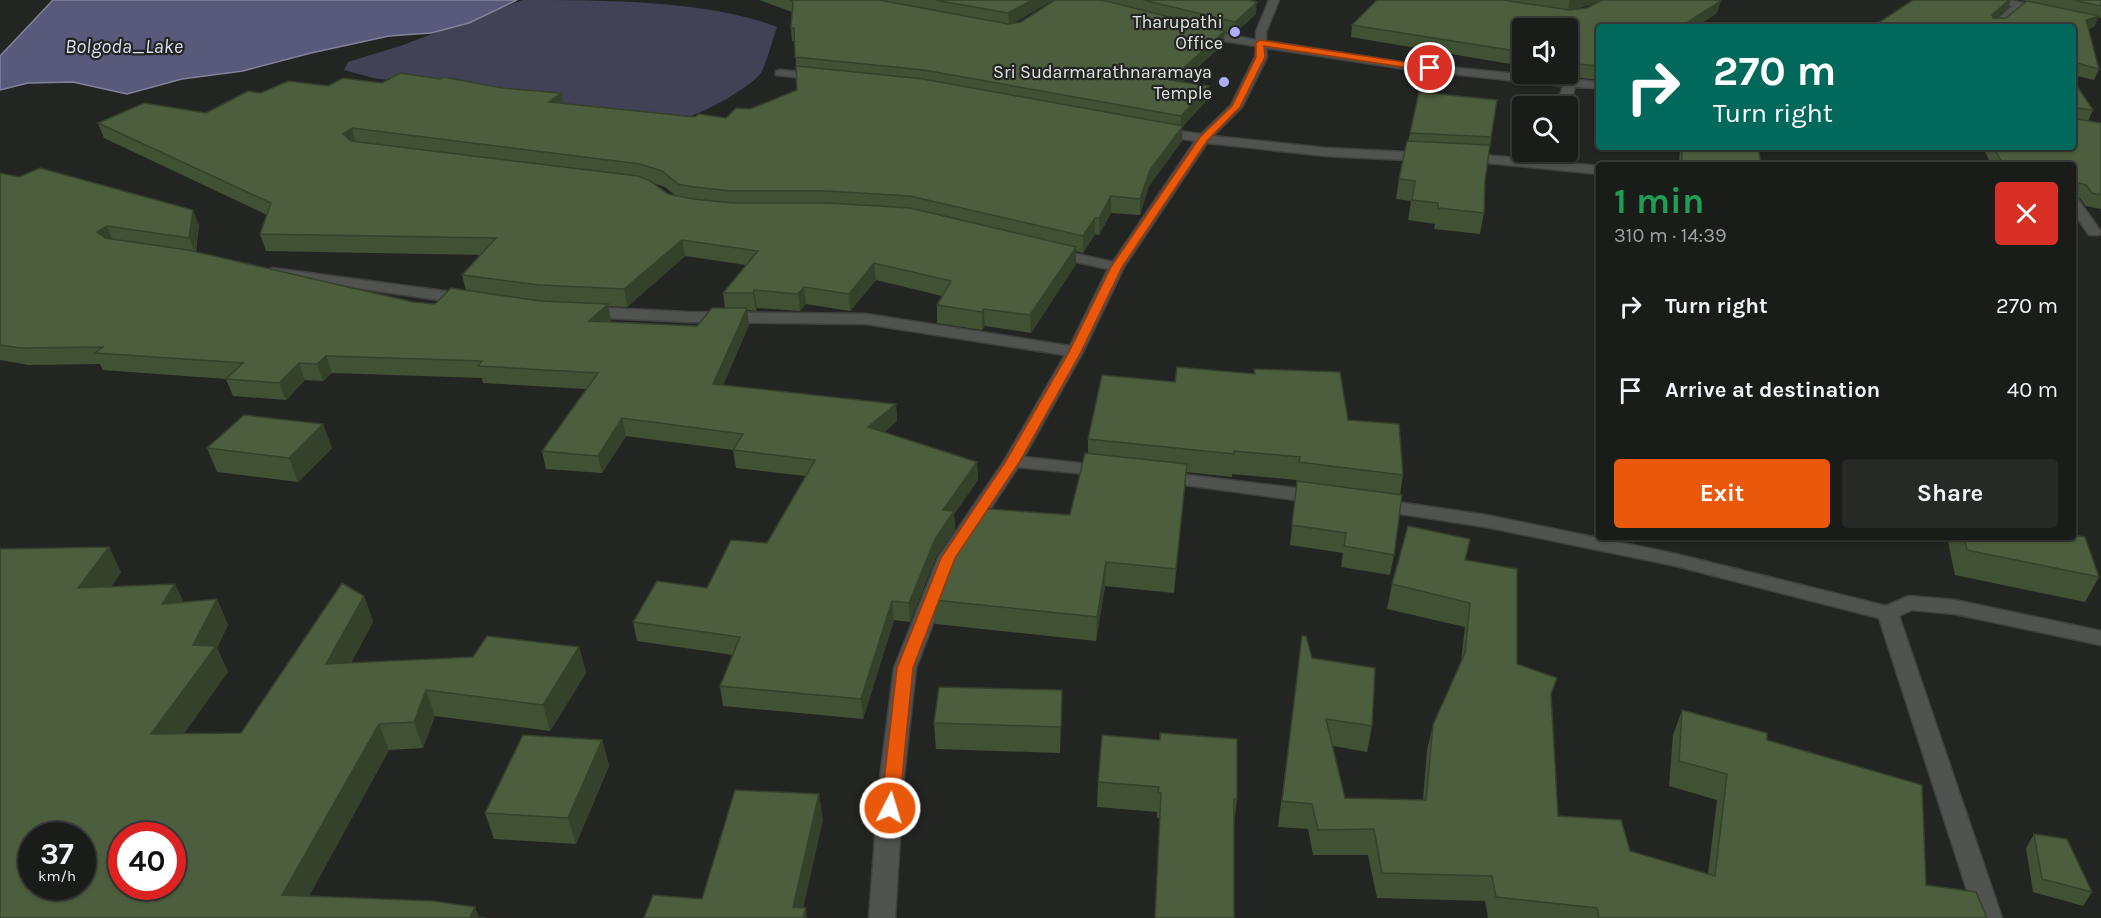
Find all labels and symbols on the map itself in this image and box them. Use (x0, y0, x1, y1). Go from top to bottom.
place label: Tharupathi Office (1132, 11, 1223, 54)
marker: Tharupathi Office (1228, 25, 1242, 39)
water label: Bolgoda_Lake (65, 35, 183, 58)
pin (1404, 42, 1455, 93)
place label: Sri Sudarmarathnaramaya Temple (993, 61, 1212, 104)
marker: Sri Sudarmarathnaramaya Temple (1217, 75, 1231, 89)
position arrow (858, 776, 922, 840)
speed limit sign: 40 (108, 822, 186, 900)

